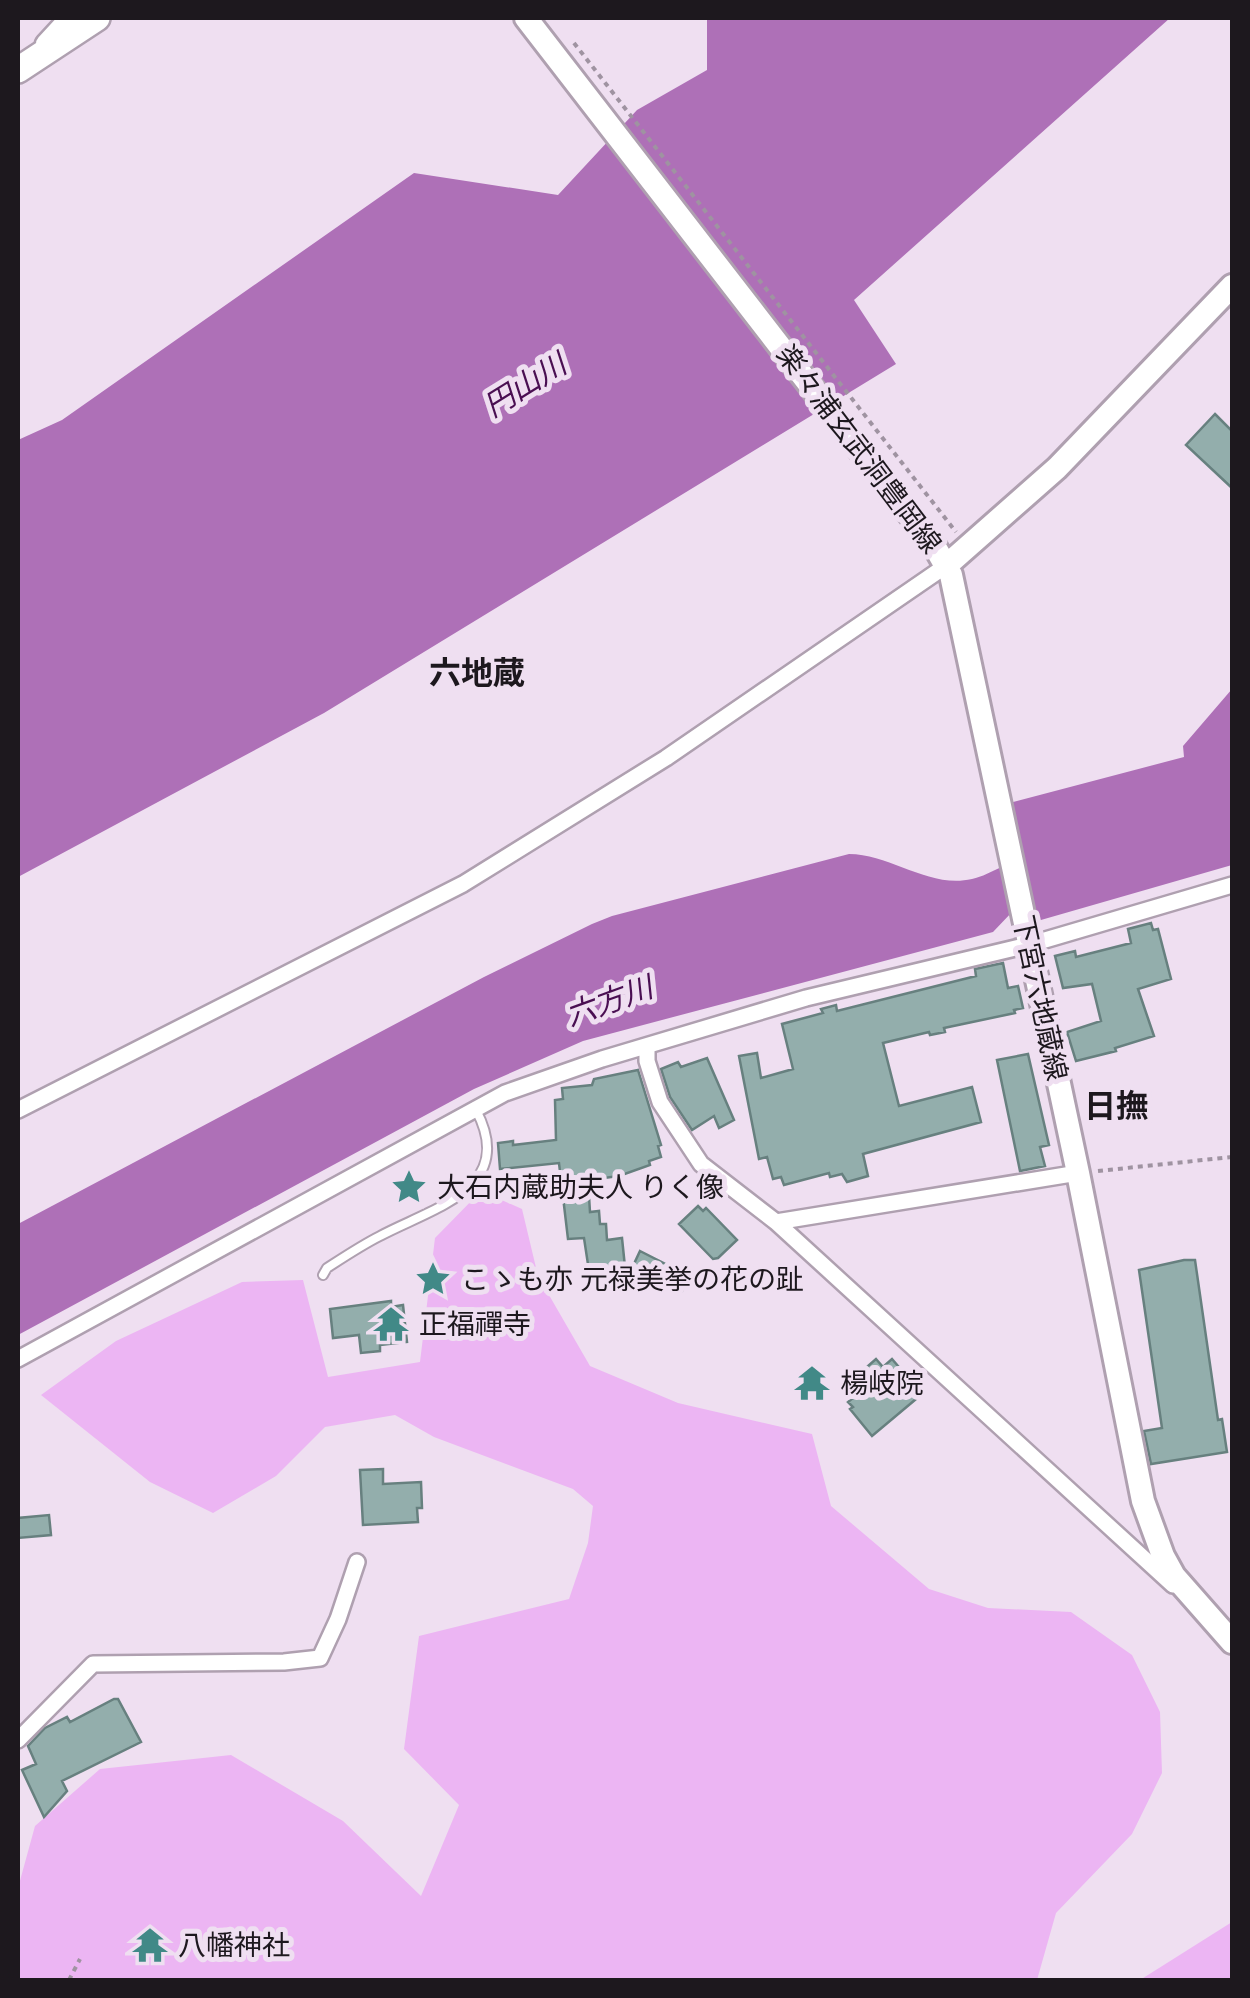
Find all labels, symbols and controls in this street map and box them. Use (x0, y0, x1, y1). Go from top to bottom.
street label: 楽々浦玄武洞豊岡線 (770, 338, 948, 560)
water label: 円山川 (478, 345, 575, 424)
district label: 六地蔵 (429, 654, 525, 692)
street label: 下宮六地蔵線 (1006, 912, 1074, 1084)
water label: 六方川 (561, 968, 660, 1033)
district label: 日撫 (1084, 1087, 1148, 1125)
place icon: 大石内蔵助夫人 りく像 (390, 1168, 428, 1206)
place label: 大石内蔵助夫人 りく像 (437, 1171, 724, 1204)
place icon: こゝも亦 元禄美挙の花の趾 (414, 1260, 452, 1298)
place label: こゝも亦 元禄美挙の花の趾 (461, 1263, 804, 1296)
temple icon: 正福禪寺 (372, 1305, 410, 1343)
place label: 正福禪寺 (419, 1308, 531, 1341)
temple icon: 楊岐院 (793, 1364, 831, 1402)
place label: 楊岐院 (840, 1367, 924, 1400)
temple icon: 八幡神社 (131, 1926, 169, 1964)
place label: 八幡神社 (178, 1929, 290, 1962)

